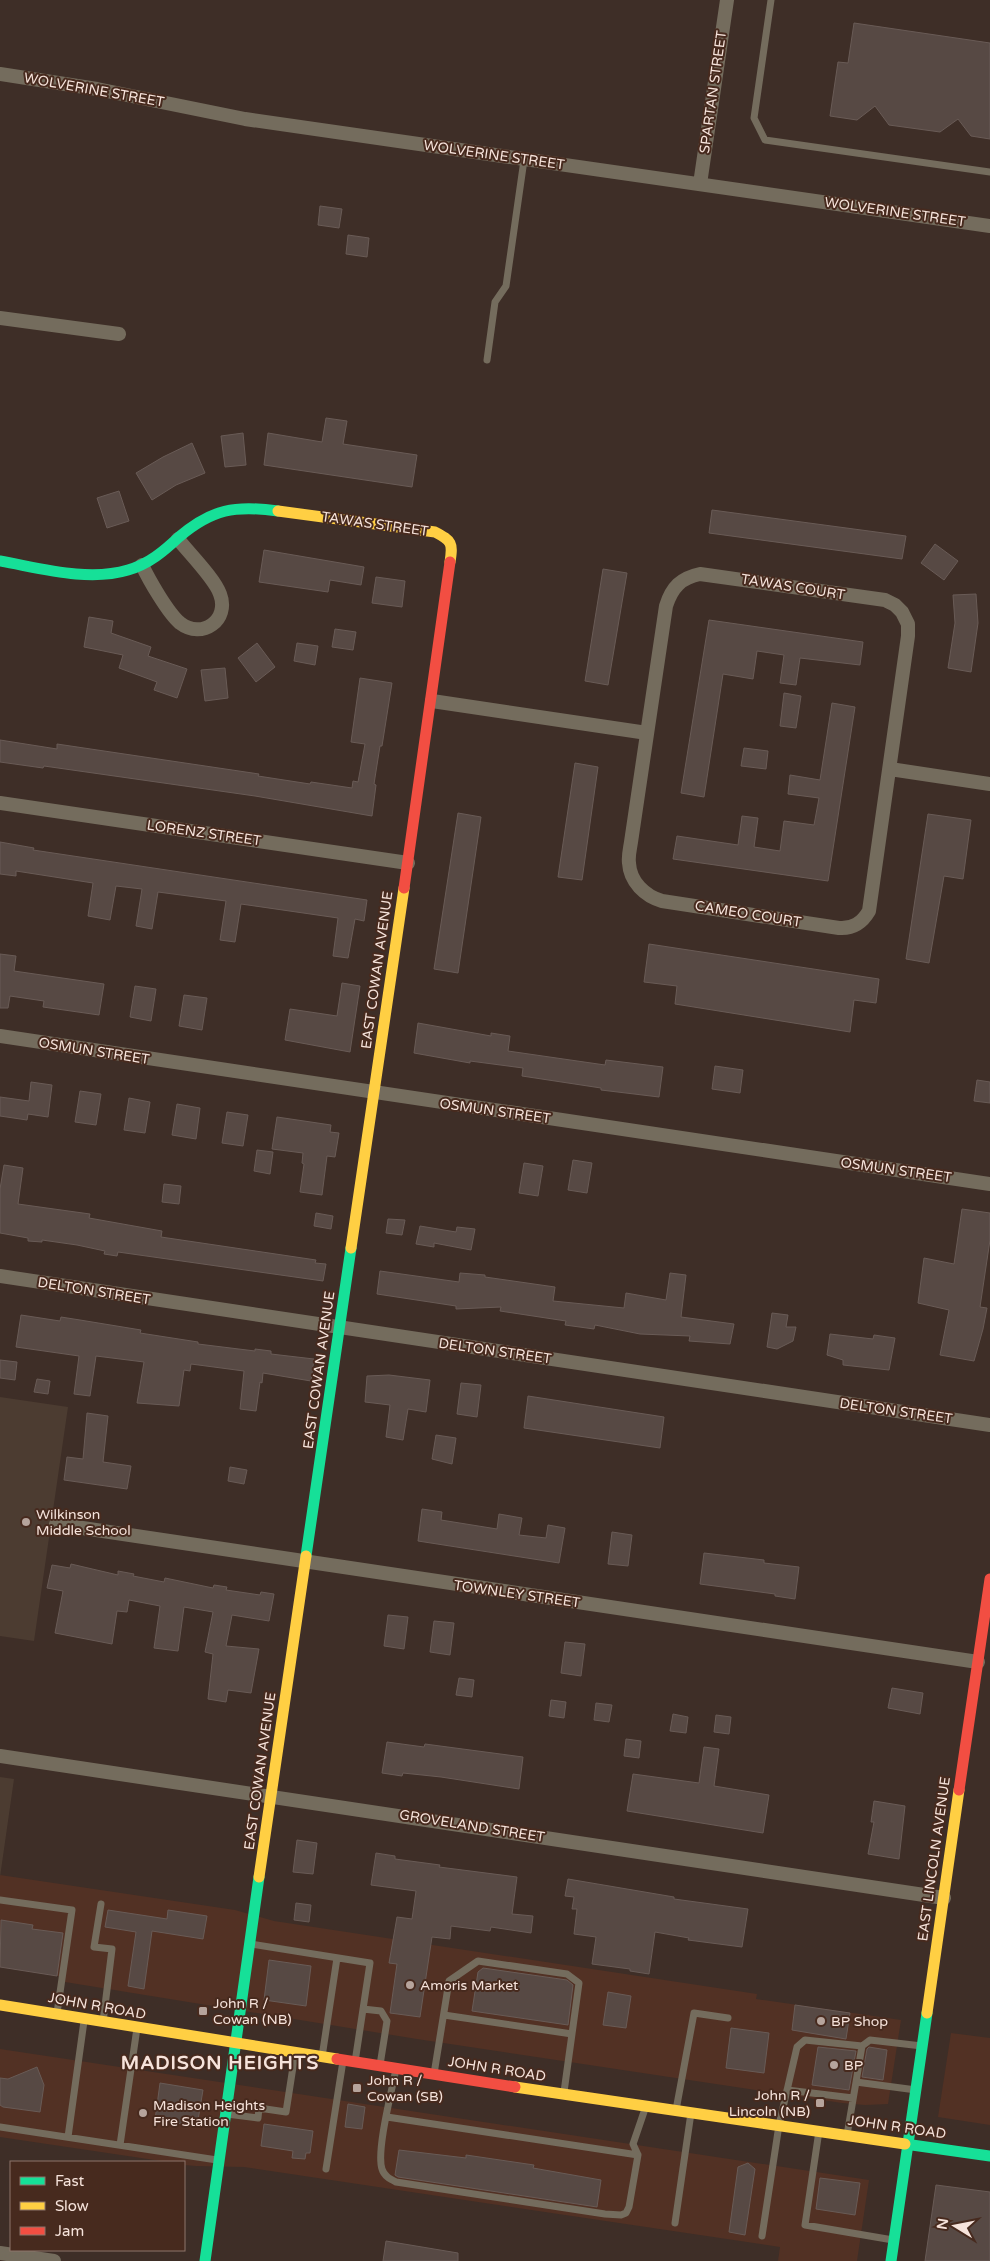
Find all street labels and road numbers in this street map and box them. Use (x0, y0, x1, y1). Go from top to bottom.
street label: SPARTAN STREET (696, 29, 730, 154)
street label: WOLVERINE STREET (22, 69, 166, 111)
street label: WOLVERINE STREET (422, 137, 566, 173)
street label: WOLVERINE STREET (823, 194, 967, 230)
street label: TAWAS STREET (320, 508, 430, 540)
street label: TAWAS COURT (740, 570, 847, 604)
street label: LORENZ STREET (146, 817, 263, 849)
street label: EAST COWAN AVENUE (358, 890, 397, 1050)
street label: CAMEO COURT (694, 897, 803, 931)
street label: OSMUN STREET (37, 1034, 151, 1068)
street label: OSMUN STREET (438, 1095, 552, 1127)
street label: OSMUN STREET (839, 1154, 953, 1186)
street label: DELTON STREET (36, 1274, 152, 1308)
street label: EAST COWAN AVENUE (300, 1290, 339, 1450)
street label: DELTON STREET (437, 1335, 553, 1367)
street label: DELTON STREET (838, 1395, 954, 1427)
street label: TOWNLEY STREET (453, 1577, 582, 1611)
street label: EAST COWAN AVENUE (241, 1691, 280, 1851)
street label: EAST LINCOLN AVENUE (914, 1776, 954, 1942)
street label: GROVELAND STREET (398, 1806, 546, 1846)
street label: JOHN R ROAD (47, 1989, 147, 2023)
street label: JOHN R ROAD (447, 2053, 547, 2085)
street label: JOHN R ROAD (847, 2112, 947, 2142)

